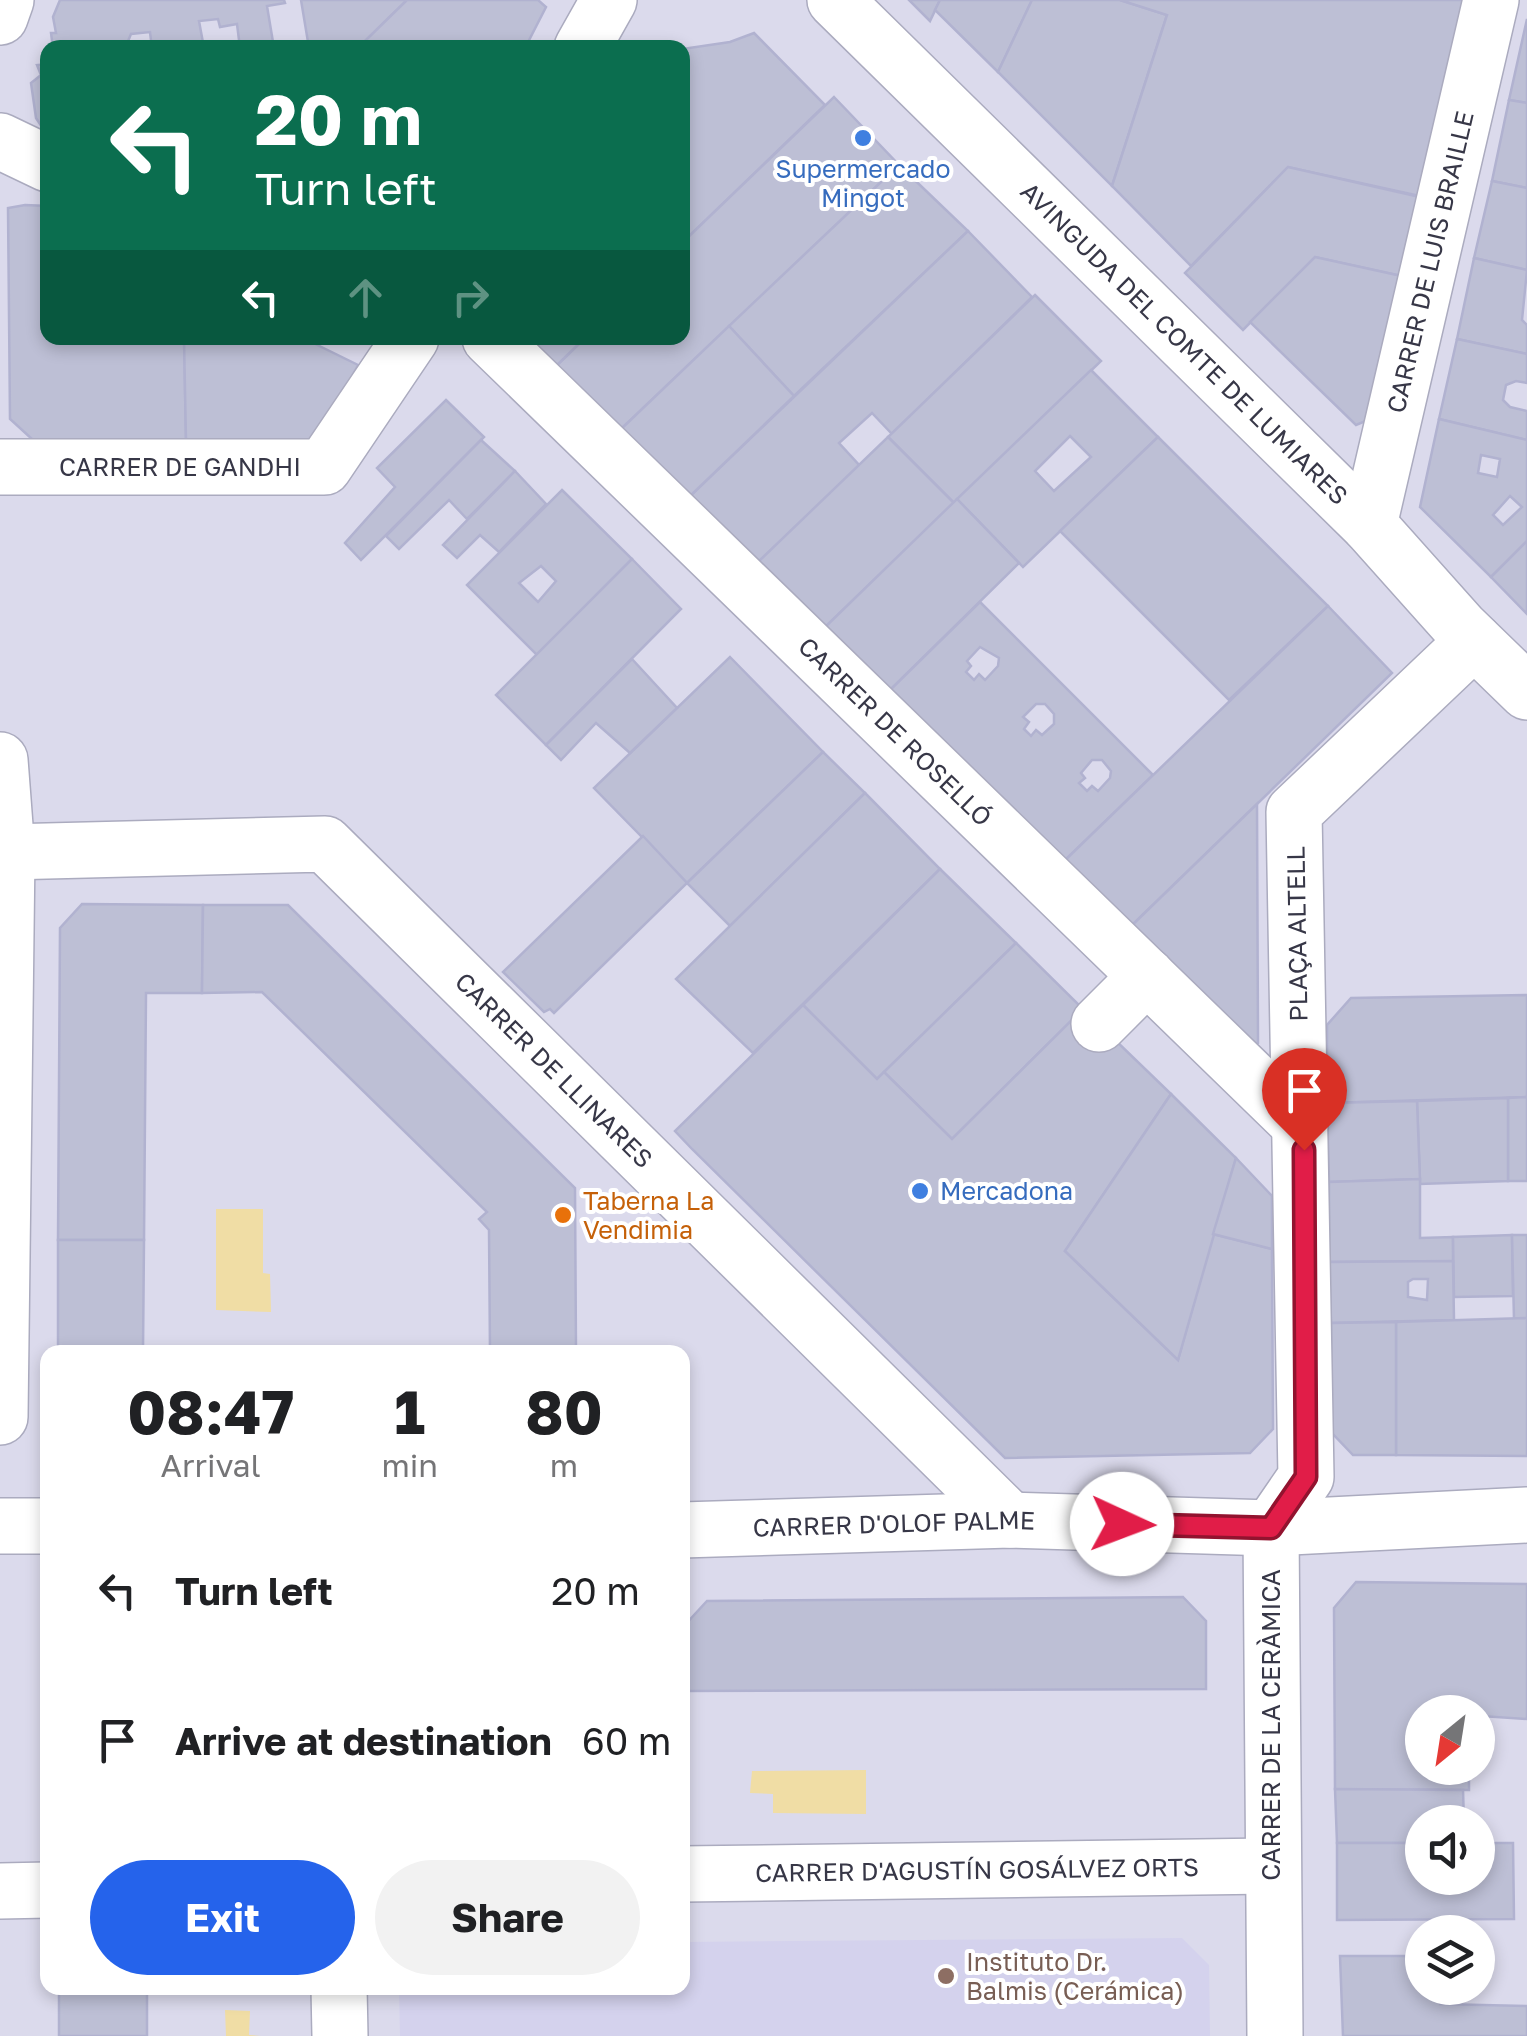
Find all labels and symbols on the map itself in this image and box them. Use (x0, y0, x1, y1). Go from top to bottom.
street label: CARRER DE LUIS BRAILLE (1380, 108, 1480, 416)
marker: Supermercado Mingot (852, 127, 874, 149)
place label: Supermercado Mingot (775, 153, 951, 213)
street label: AVINGUDA DEL COMTE DE LUMIARES (1015, 176, 1355, 511)
street label: CARRER DE GANDHI (59, 451, 301, 482)
street label: CARRER DE ROSELLÓ (792, 630, 999, 832)
street label: PLAÇA ALTELL (1279, 846, 1314, 1022)
street label: CARRER DE LLINARES (449, 966, 660, 1174)
pin (1262, 1048, 1347, 1151)
place label: Mercadona (940, 1175, 1073, 1206)
marker: Mercadona (909, 1180, 931, 1202)
place label: Taberna La Vendimia (583, 1185, 714, 1245)
marker: Taberna La Vendimia (552, 1204, 574, 1226)
position arrow (1070, 1472, 1174, 1576)
street label: CARRER D'OLOF PALME (752, 1504, 1036, 1543)
street label: CARRER DE LA CERÀMICA (1255, 1569, 1286, 1881)
north arrow (1405, 1695, 1495, 1785)
street label: CARRER D'AGUSTÍN GOSÁLVEZ ORTS (755, 1851, 1199, 1888)
place label: Instituto Dr. Balmis (Cerámica) (966, 1946, 1184, 2006)
marker: Instituto Dr. Balmis (Cerámica) (935, 1965, 957, 1987)

